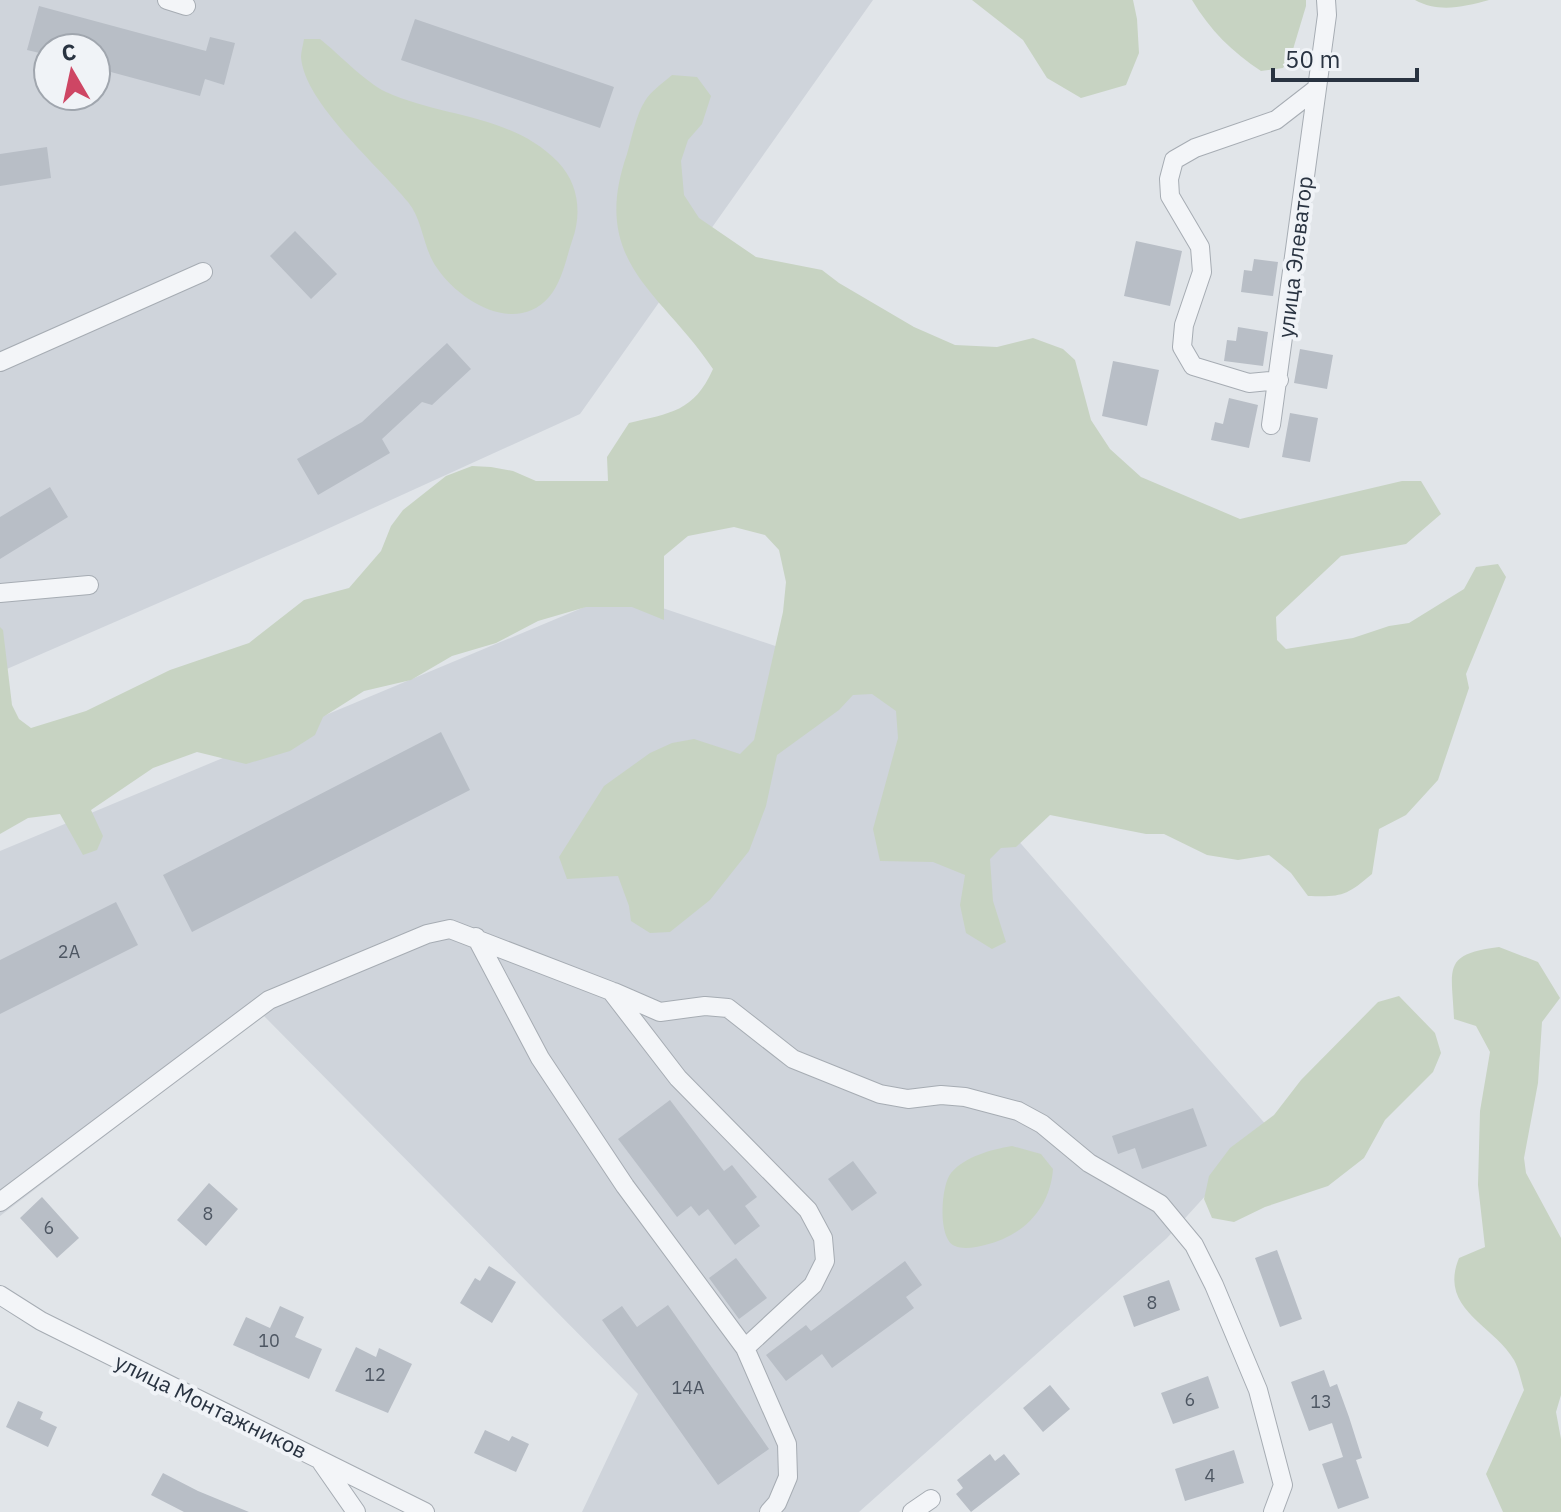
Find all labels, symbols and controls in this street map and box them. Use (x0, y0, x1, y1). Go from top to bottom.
north arrow (32, 32, 112, 112)
scale bar (1273, 32, 1417, 82)
text: С (59, 36, 78, 67)
text: 50 m (1285, 43, 1340, 75)
street label: улица Элеватор (1270, 174, 1319, 340)
house number: 2А (58, 940, 81, 963)
house number: 8 (203, 1202, 213, 1225)
house number: 6 (44, 1216, 54, 1239)
house number: 8 (1147, 1291, 1157, 1314)
house number: 10 (258, 1329, 280, 1352)
street label: улица Монтажников (110, 1346, 312, 1465)
house number: 12 (364, 1363, 386, 1386)
house number: 14А (671, 1376, 705, 1399)
house number: 6 (1185, 1388, 1195, 1411)
house number: 13 (1310, 1390, 1332, 1413)
house number: 4 (1205, 1464, 1216, 1487)

